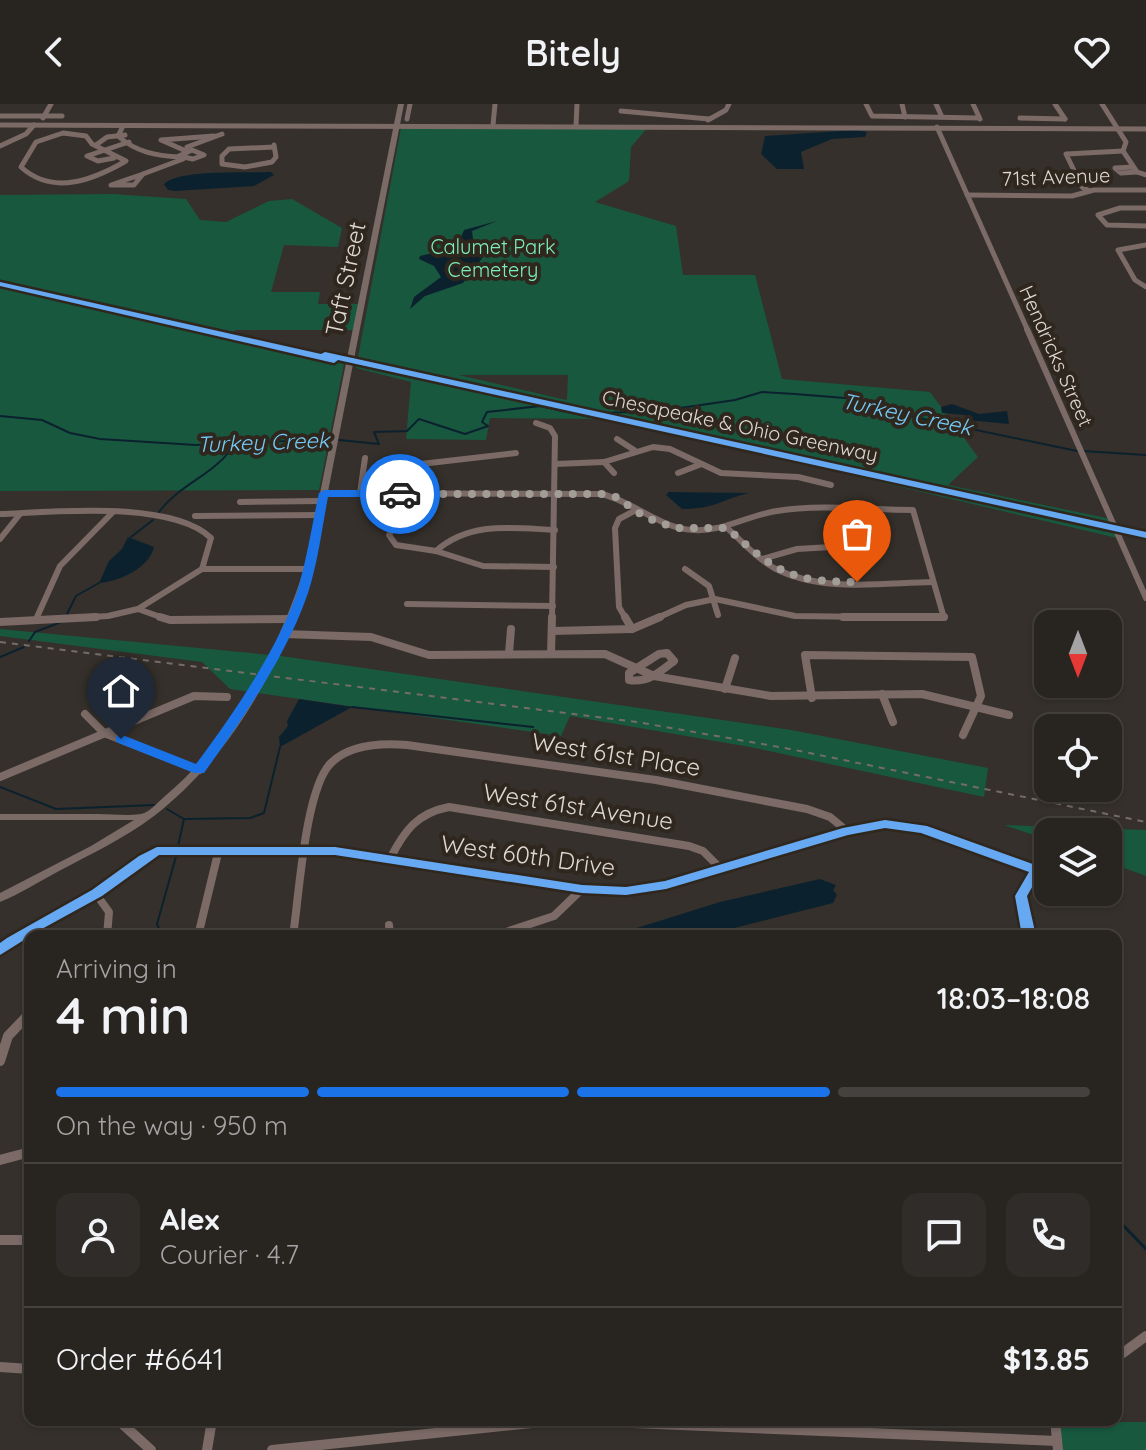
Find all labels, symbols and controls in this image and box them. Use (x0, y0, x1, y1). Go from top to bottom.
icon: back (32, 30, 76, 74)
text: Bitely (525, 30, 621, 75)
icon: heart (1070, 30, 1114, 74)
street label: 71st Avenue (1001, 162, 1111, 191)
street label: Taft Street (318, 219, 372, 338)
park label: Calumet Park Cemetery (430, 234, 556, 282)
street label: Hendricks Street (1014, 281, 1099, 430)
street label: Chesapeake & Ohio Greenway (600, 384, 880, 467)
water label: Turkey Creek (839, 387, 977, 442)
water label: Turkey Creek (196, 426, 332, 458)
courier (360, 454, 440, 534)
icon: car (378, 472, 422, 516)
pin (823, 500, 891, 582)
icon: bag (835, 512, 879, 556)
north arrow (1034, 610, 1122, 698)
map controls (1034, 610, 1122, 906)
pin (87, 657, 155, 739)
icon: home (99, 669, 143, 713)
button: locate (1034, 714, 1122, 802)
street label: West 61st Place (530, 726, 703, 782)
street label: West 61st Avenue (481, 776, 675, 836)
button: layers (1034, 818, 1122, 906)
street label: West 60th Drive (439, 828, 617, 882)
text: Arriving in (56, 952, 177, 985)
text: 18:03–18:08 (937, 979, 1090, 1017)
text: 4 min (56, 982, 190, 1047)
text: On the way · 950 m (56, 1109, 288, 1142)
button: person (56, 1193, 140, 1277)
button: chat (902, 1193, 986, 1277)
button: phone (1006, 1193, 1090, 1277)
text: Alex (160, 1200, 219, 1238)
text: Courier · 4.7 (160, 1238, 299, 1271)
text: Order #6641 (56, 1340, 224, 1378)
text: $13.85 (1003, 1340, 1090, 1378)

